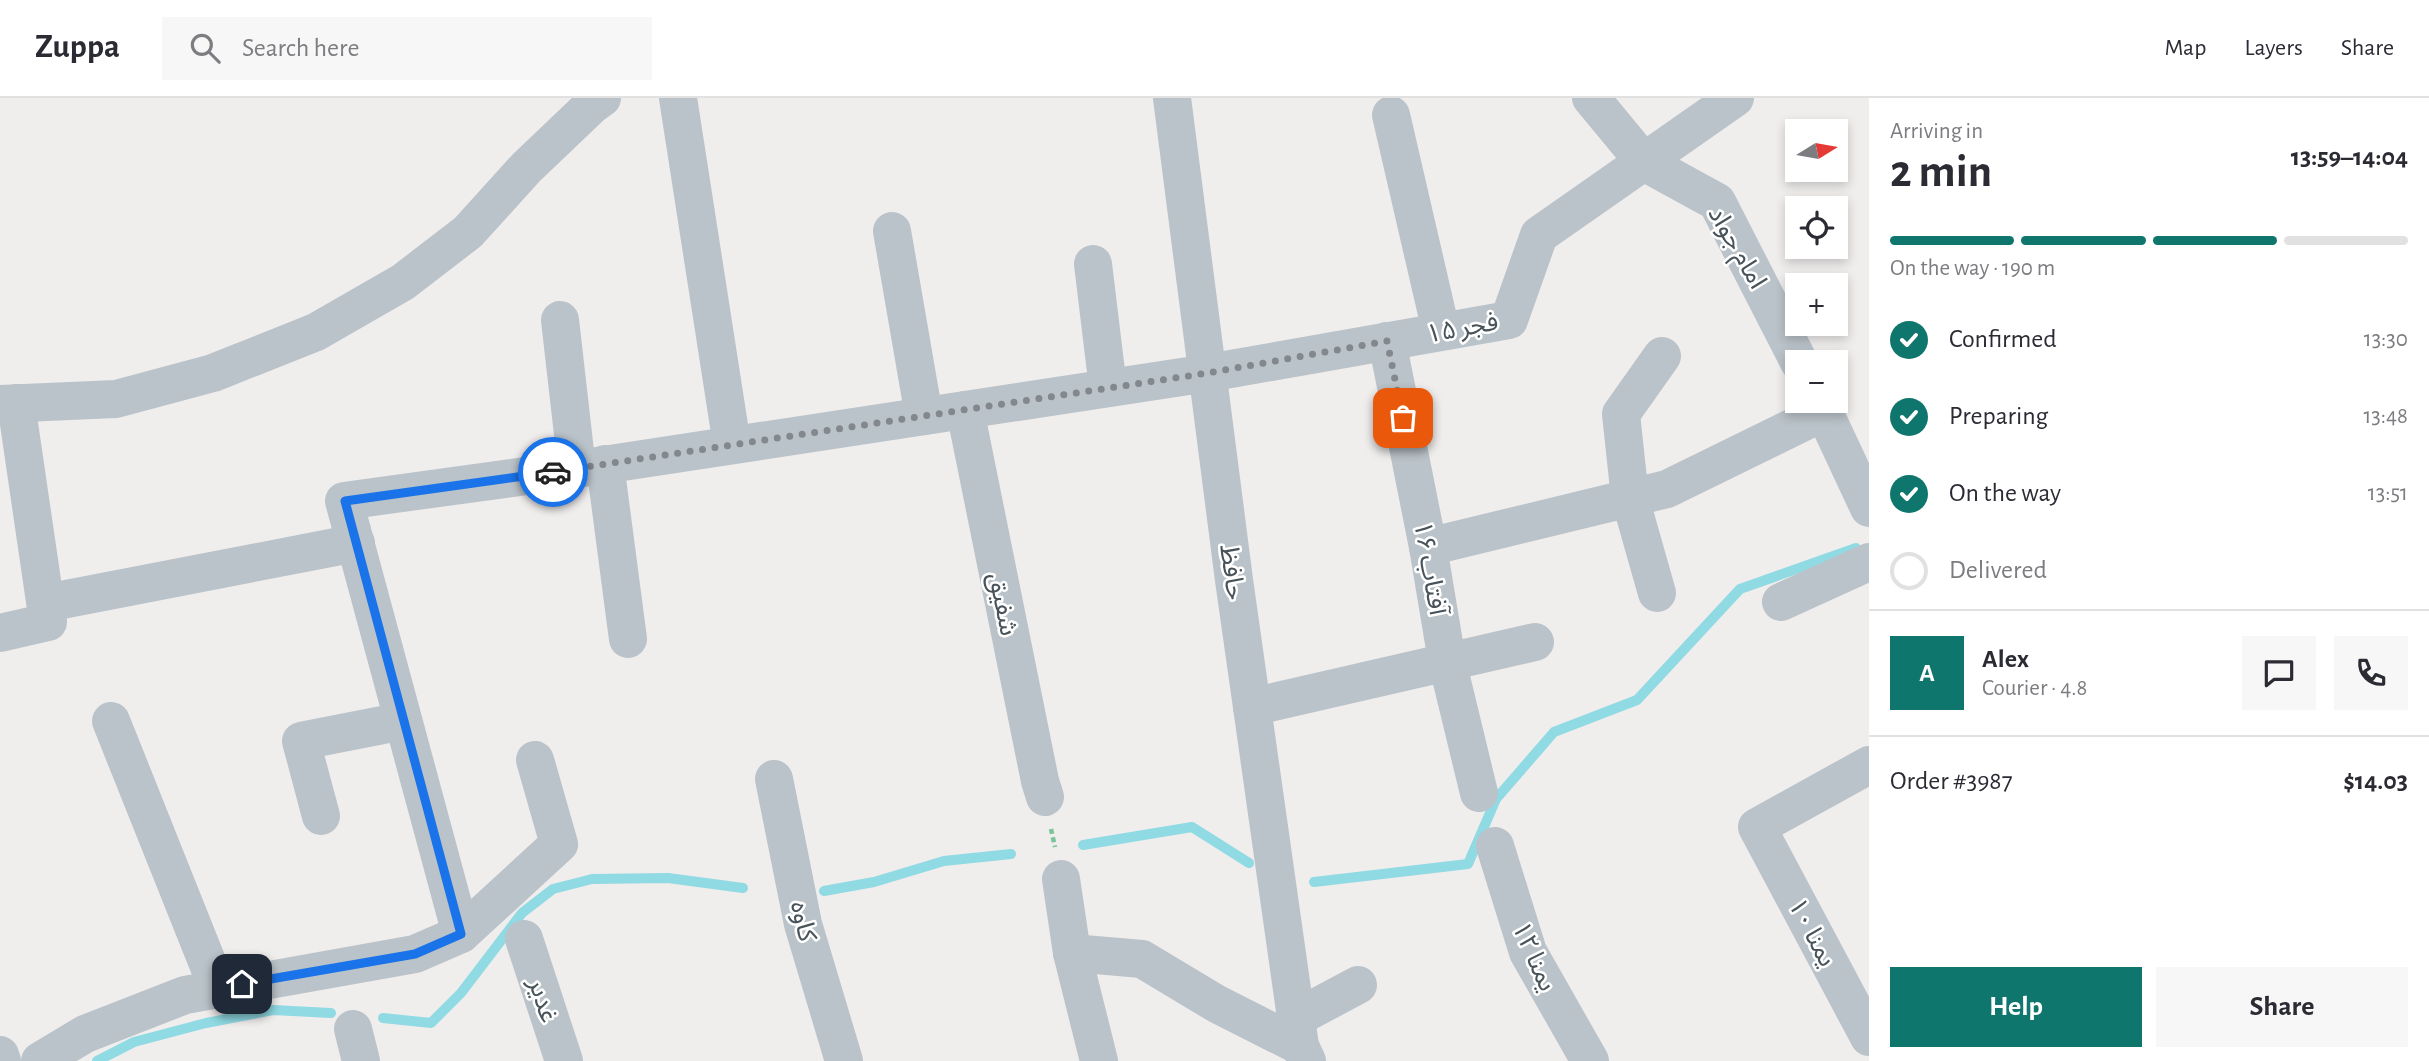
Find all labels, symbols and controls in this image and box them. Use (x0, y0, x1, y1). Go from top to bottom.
search box (162, 17, 652, 80)
icon: search (186, 29, 224, 67)
text: Zuppa (35, 31, 120, 64)
text: Search here (242, 35, 359, 61)
text: Map (2164, 36, 2206, 60)
text: Layers (2244, 36, 2303, 60)
text: Share (2341, 36, 2394, 60)
north arrow (1785, 119, 1848, 182)
map controls (1785, 119, 1848, 413)
text: Arriving in (1890, 120, 1983, 143)
text: 13:59–14:04 (2291, 144, 2408, 170)
text: 2 min (1890, 149, 1992, 195)
button: locate (1785, 196, 1848, 259)
street label: امام جواد (1698, 202, 1771, 296)
text: On the way · 190 m (1890, 257, 2055, 280)
button: + (1785, 273, 1848, 336)
street label: فجر ۱۵ (1424, 308, 1500, 349)
icon: check (1890, 321, 1928, 359)
text: Confirmed (1949, 326, 2057, 352)
text: 13:30 (2364, 328, 2408, 351)
button: − (1785, 350, 1848, 413)
pin (1373, 388, 1433, 448)
icon: check (1890, 398, 1928, 436)
icon: bag (1384, 399, 1422, 437)
text: Preparing (1949, 403, 2048, 429)
text: 13:48 (2363, 405, 2408, 428)
courier (518, 437, 588, 507)
icon: car (534, 453, 572, 491)
icon: check (1890, 475, 1928, 513)
text: On the way (1949, 480, 2061, 506)
text: 13:51 (2368, 482, 2408, 505)
street label: آفتاب ۱۶ (1408, 519, 1453, 619)
street label: حافظ (1215, 543, 1249, 602)
text: Delivered (1949, 557, 2047, 583)
street label: شفیق (982, 570, 1022, 638)
button: chat (2242, 636, 2316, 710)
button: phone (2334, 636, 2408, 710)
text: Alex (1982, 646, 2029, 672)
text: A (1919, 660, 1935, 686)
text: Courier · 4.8 (1982, 677, 2087, 700)
text: Order #3987 (1890, 768, 2013, 794)
text: $14.03 (2343, 768, 2408, 794)
street label: یمنا ۱۰ (1783, 894, 1841, 971)
street label: کاوه (785, 898, 821, 945)
street label: یمنا ۱۲ (1507, 918, 1561, 995)
pin (212, 954, 272, 1014)
icon: home (223, 965, 261, 1003)
button: Help (1890, 967, 2142, 1047)
button: Share (2156, 967, 2408, 1047)
street label: غدیر (522, 974, 562, 1026)

